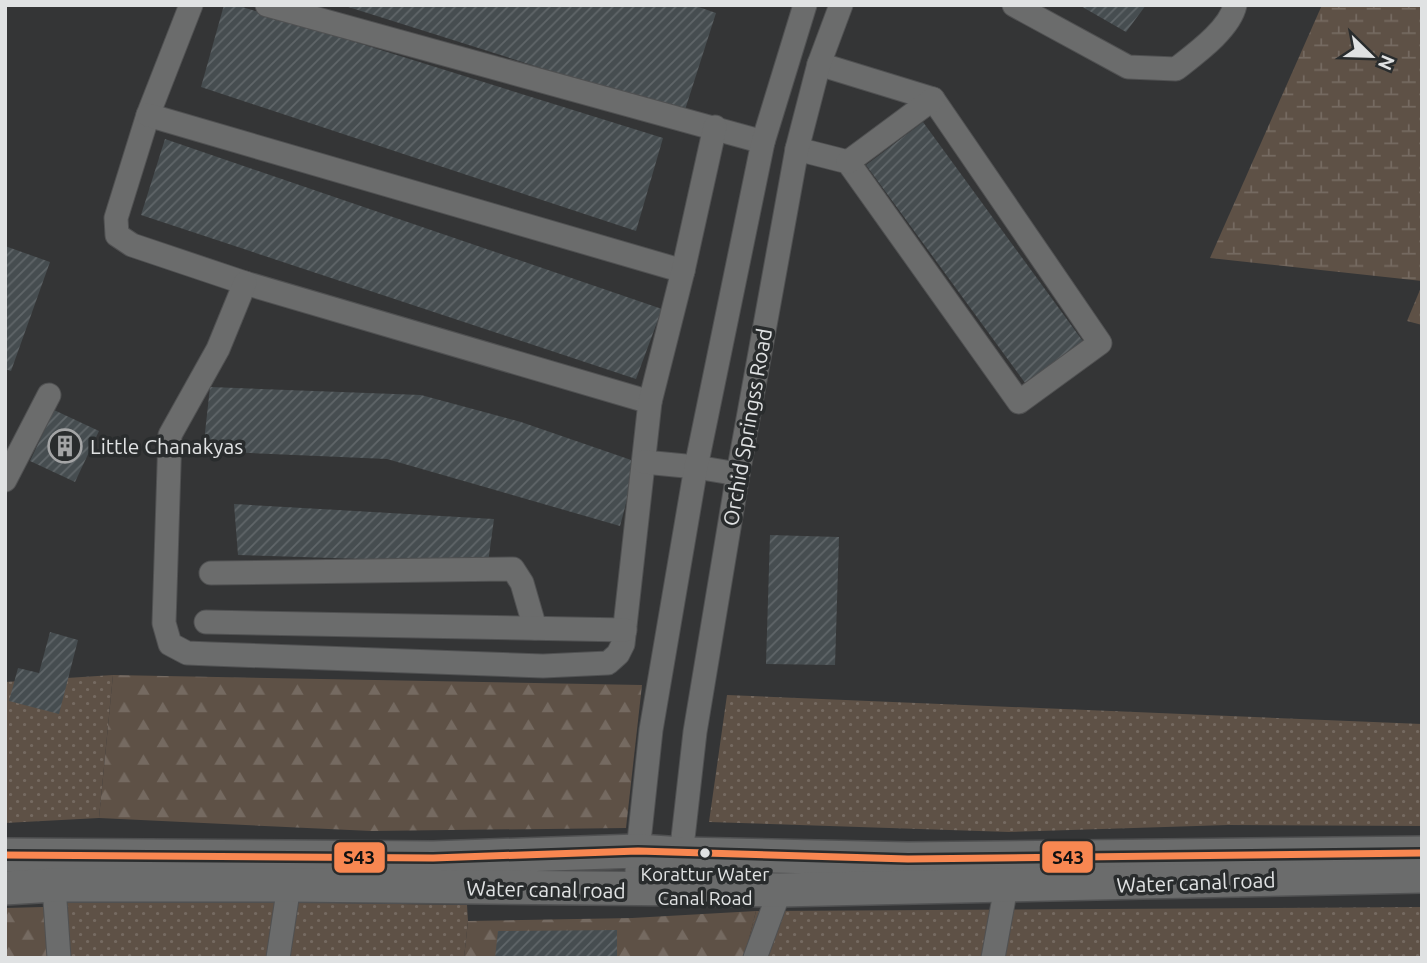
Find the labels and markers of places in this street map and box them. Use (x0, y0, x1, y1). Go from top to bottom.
building icon: Little Chanakyas (46, 427, 84, 465)
place label: Little Chanakyas (90, 434, 243, 458)
marker: Korattur Water Canal Road (698, 846, 712, 860)
place label: Korattur Water Canal Road (641, 863, 769, 909)

